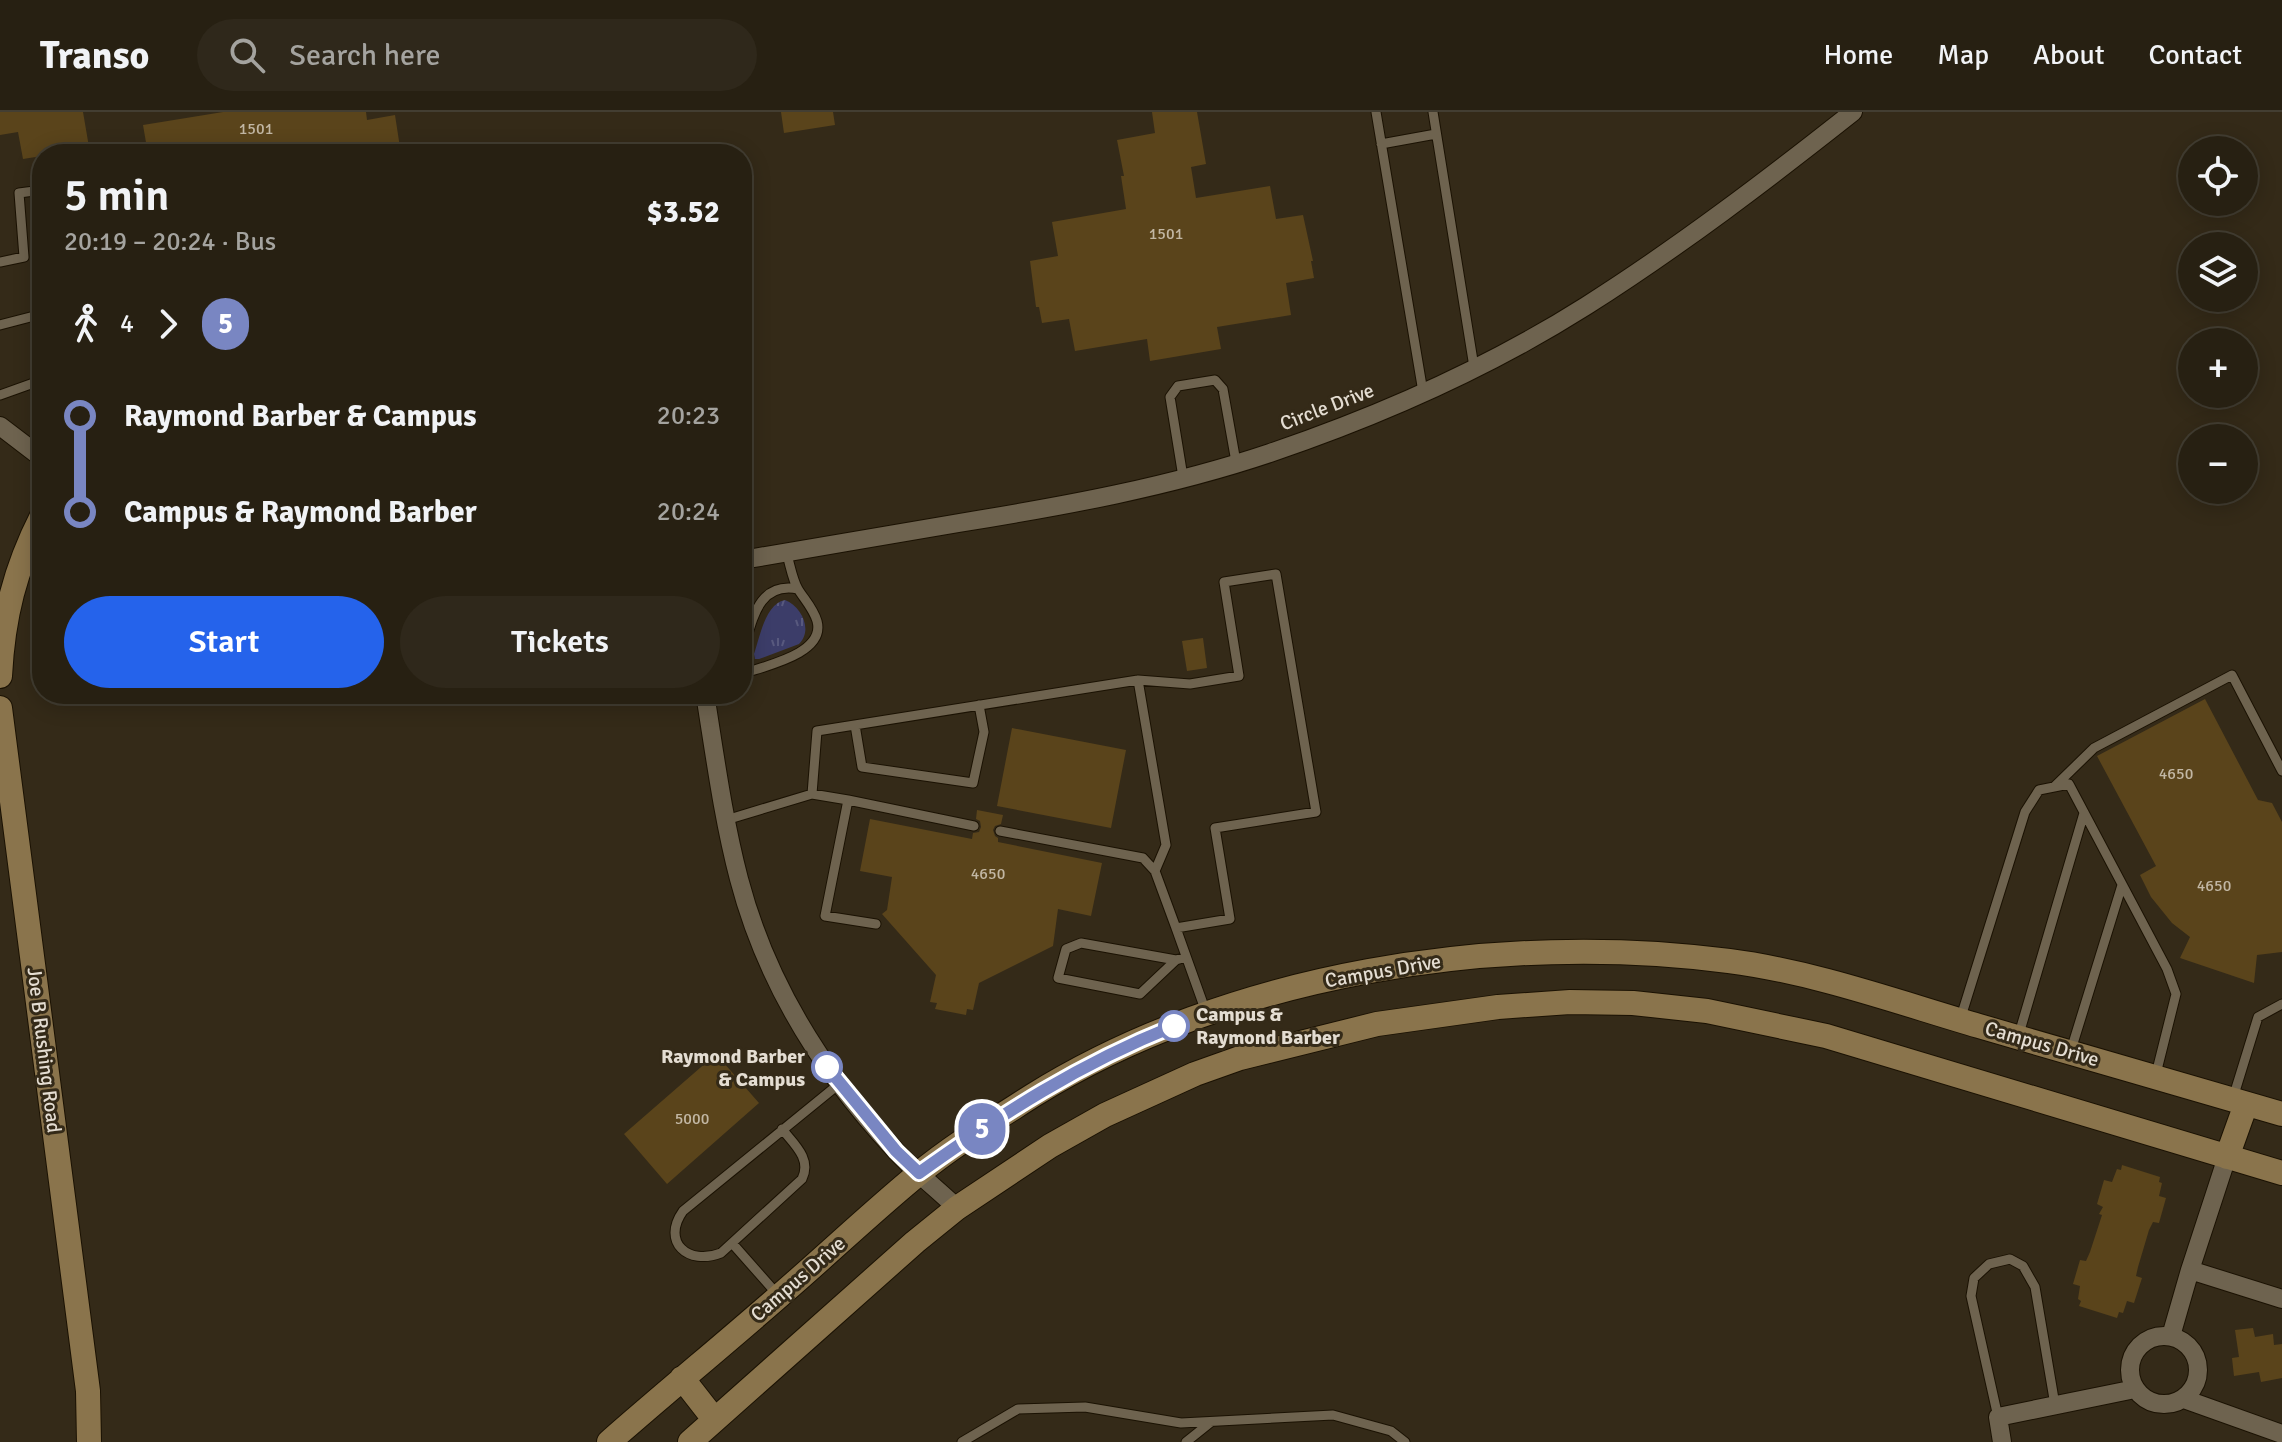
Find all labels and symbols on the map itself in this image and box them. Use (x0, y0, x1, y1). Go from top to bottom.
house number: 1501 (239, 119, 273, 139)
house number: 1501 (1149, 224, 1183, 244)
street label: Circle Drive (1276, 378, 1378, 436)
house number: 4650 (2159, 764, 2193, 784)
house number: 4650 (971, 864, 1005, 884)
house number: 4650 (2197, 876, 2231, 896)
street label: Campus Drive (1323, 948, 1443, 994)
street label: Joe B Rushing Road (21, 966, 67, 1134)
place label: Campus & Raymond Barber (1196, 1002, 1340, 1050)
marker: Campus & Raymond Barber (1159, 1011, 1189, 1041)
street label: Campus Drive (1982, 1016, 2102, 1072)
place label: Raymond Barber & Campus (661, 1044, 805, 1092)
marker: Raymond Barber & Campus (812, 1052, 842, 1082)
line badge: 5 (956, 1103, 1008, 1155)
house number: 5000 (675, 1109, 709, 1129)
street label: Campus Drive (745, 1231, 851, 1327)

